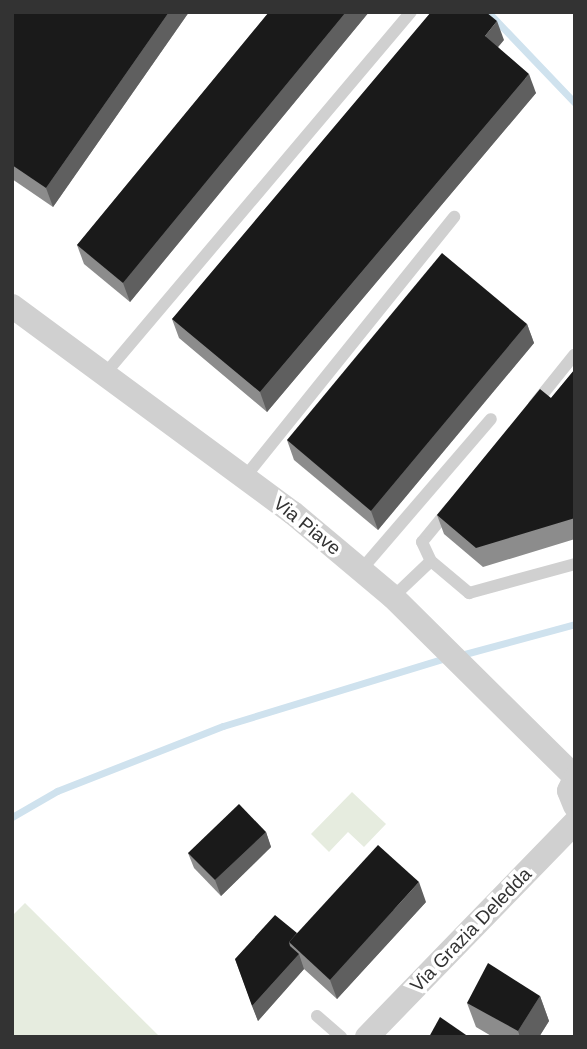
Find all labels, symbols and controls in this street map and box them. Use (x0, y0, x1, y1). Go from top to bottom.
street label: Via Piave (269, 492, 345, 560)
street label: Via Grazia Deledda (406, 863, 536, 997)

